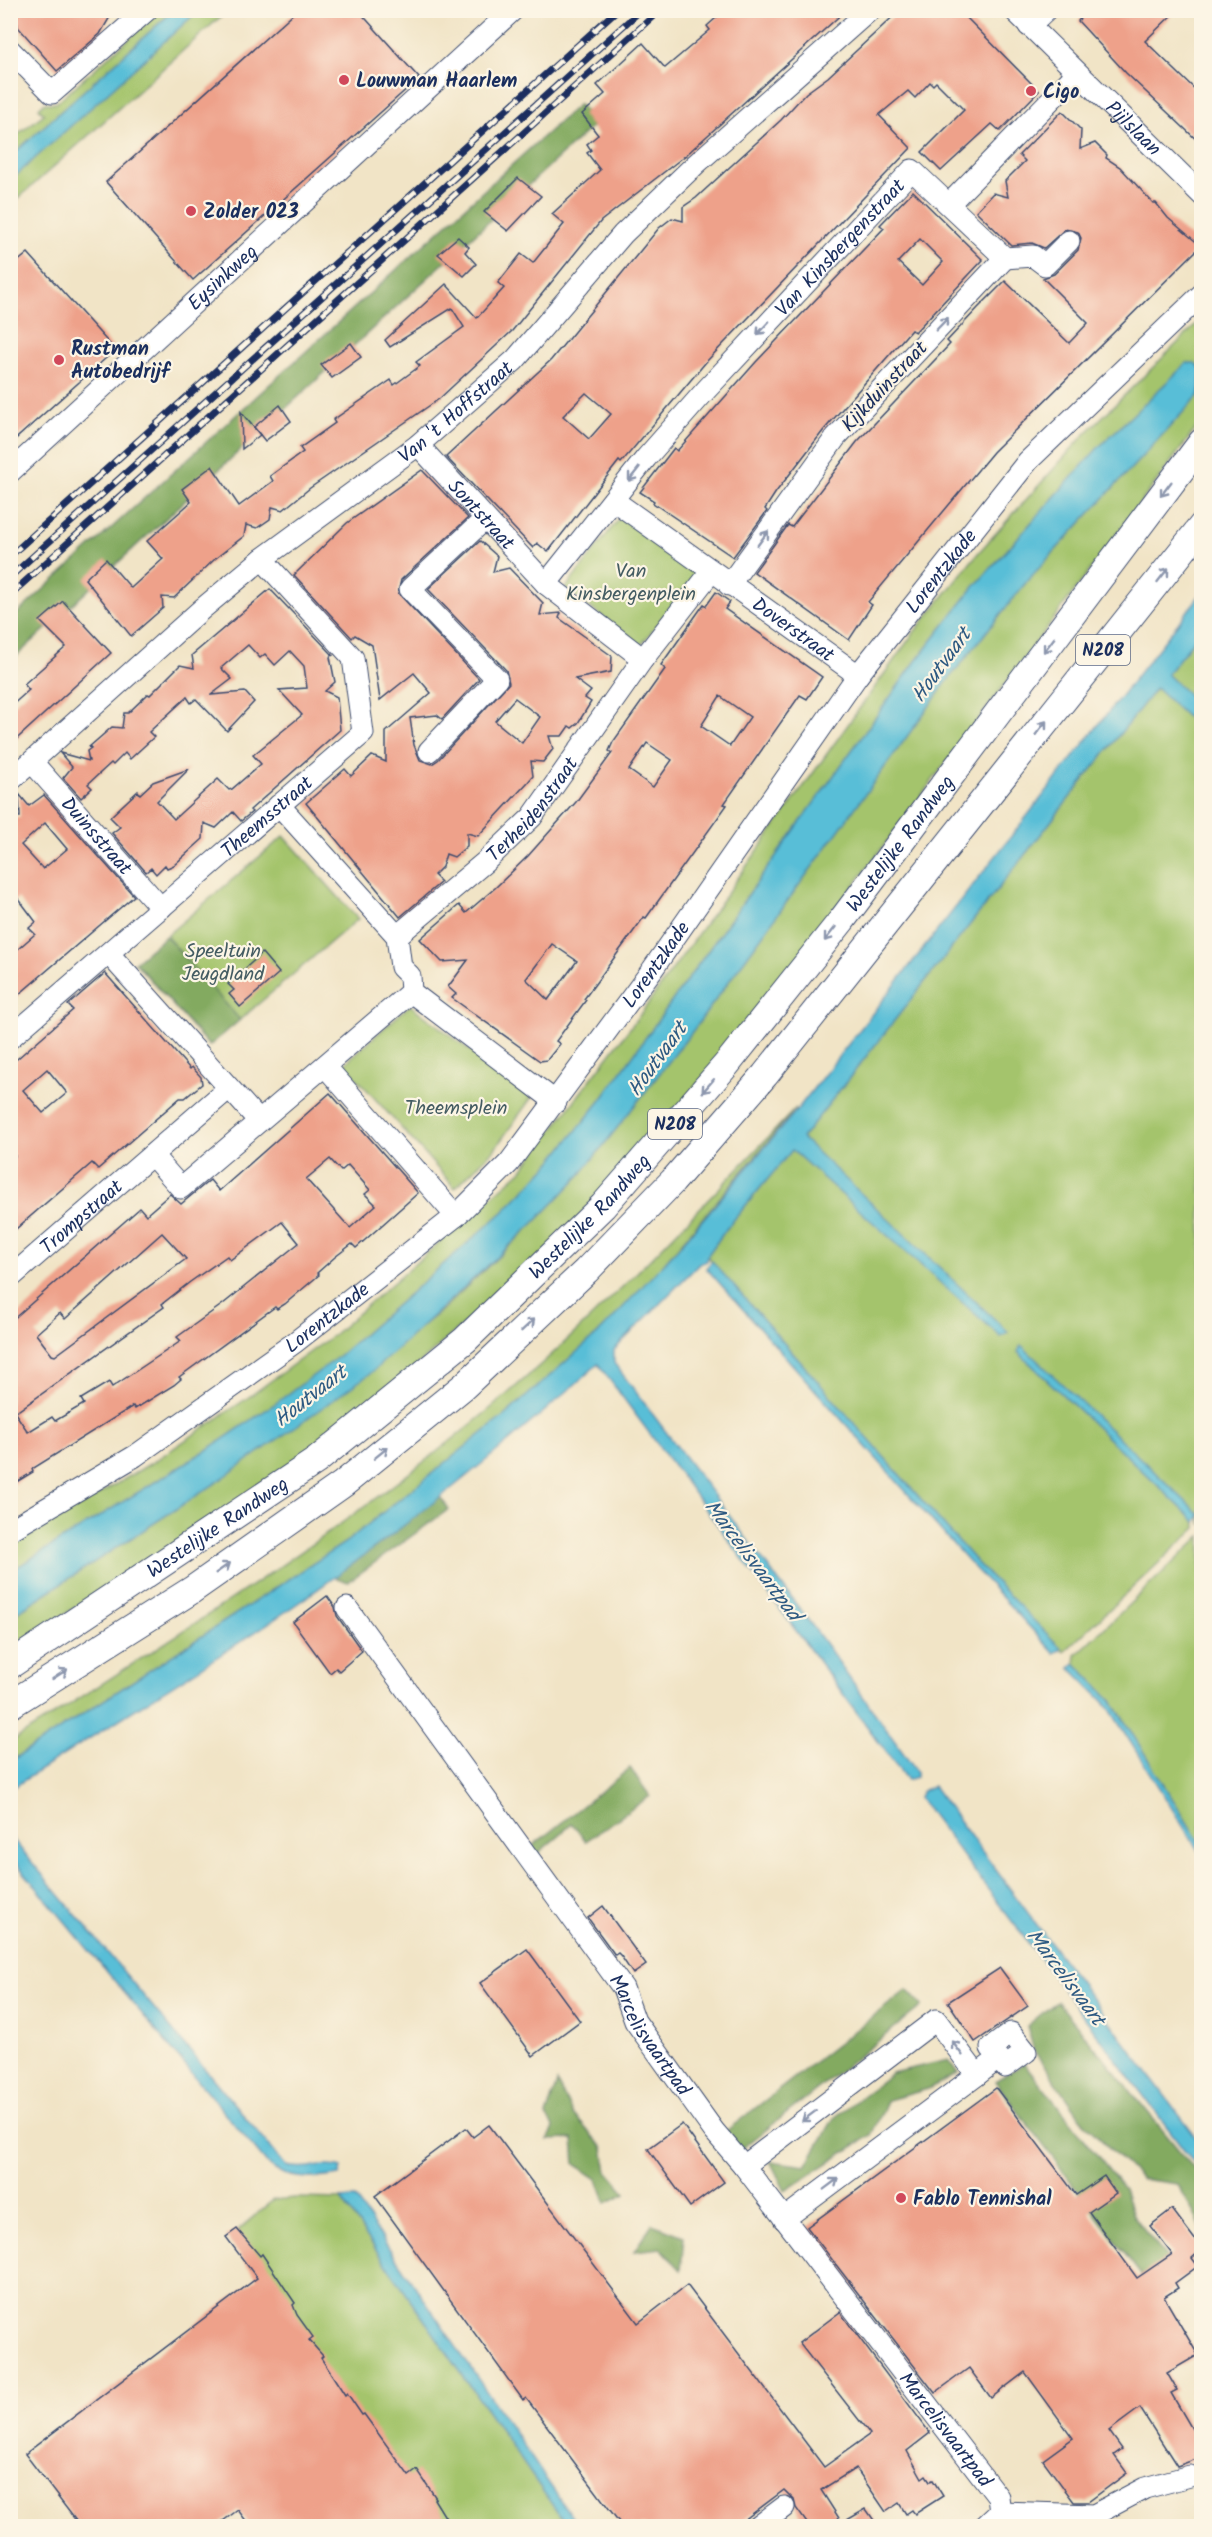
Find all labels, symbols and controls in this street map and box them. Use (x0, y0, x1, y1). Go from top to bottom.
place label: Louwman Haarlem (356, 66, 517, 98)
marker: Louwman Haarlem (337, 73, 351, 87)
place label: Cigo (1043, 77, 1079, 109)
marker: Cigo (1024, 84, 1038, 98)
street label: Pijlslaan (1097, 94, 1168, 165)
street label: Van Kinsbergenstraat (768, 172, 914, 325)
place label: Zolder 023 (203, 197, 299, 229)
marker: Zolder 023 (184, 204, 198, 218)
street label: Eysinkweg (181, 238, 266, 320)
one-way arrow (935, 317, 950, 332)
one-way arrow (756, 321, 770, 336)
place label: Rustman Autobedrijf (71, 334, 172, 389)
street label: Kijkduinstraat (834, 334, 937, 440)
marker: Rustman Autobedrijf (52, 353, 66, 367)
street label: Van 't Hoffstraat (392, 354, 522, 473)
one-way arrow (627, 466, 640, 482)
street label: Sontstraat (439, 472, 522, 559)
one-way arrow (1160, 481, 1173, 497)
street label: Lorentzkade (898, 523, 986, 622)
one-way arrow (757, 530, 770, 546)
park label: Van Kinsbergenplein (566, 556, 696, 611)
one-way arrow (1156, 568, 1169, 584)
street label: Doverstraat (744, 590, 841, 672)
water label: Houtvaart (904, 619, 982, 710)
road number: N208 (1076, 635, 1130, 665)
one-way arrow (1043, 636, 1055, 652)
one-way arrow (1035, 720, 1048, 736)
street label: Terheidenstraat (480, 751, 588, 871)
street label: Theemsstraat (214, 769, 321, 867)
street label: Westelijke Randweg (839, 769, 964, 920)
street label: Duinsstraat (52, 790, 139, 883)
street label: Lorentzkade (615, 915, 699, 1016)
one-way arrow (824, 926, 837, 942)
park label: Speeltuin Jeugdland (182, 936, 265, 991)
water label: Houtvaart (620, 1013, 698, 1104)
one-way arrow (701, 1078, 714, 1094)
park label: Theemsplein (405, 1093, 507, 1125)
road number: N208 (648, 1109, 702, 1139)
street label: Westelijke Randweg (522, 1148, 660, 1288)
street label: Trompstraat (34, 1172, 131, 1263)
street label: Lorentzkade (279, 1275, 377, 1363)
one-way arrow (521, 1318, 536, 1333)
water label: Houtvaart (267, 1356, 357, 1436)
one-way arrow (373, 1446, 388, 1460)
street label: Westelijke Randweg (141, 1470, 296, 1588)
water label: Marcelisvaartpad (695, 1493, 811, 1632)
one-way arrow (215, 1562, 231, 1574)
one-way arrow (51, 1667, 68, 1679)
water label: Marcelisvaart (1017, 1922, 1114, 2036)
street label: Marcelisvaartpad (600, 1968, 699, 2104)
one-way arrow (951, 2040, 964, 2056)
one-way arrow (801, 2110, 817, 2123)
one-way arrow (823, 2178, 839, 2191)
place label: Fablo Tennishal (913, 2184, 1052, 2216)
marker: Fablo Tennishal (894, 2191, 908, 2205)
street label: Marcelisvaartpad (890, 2366, 1000, 2496)

